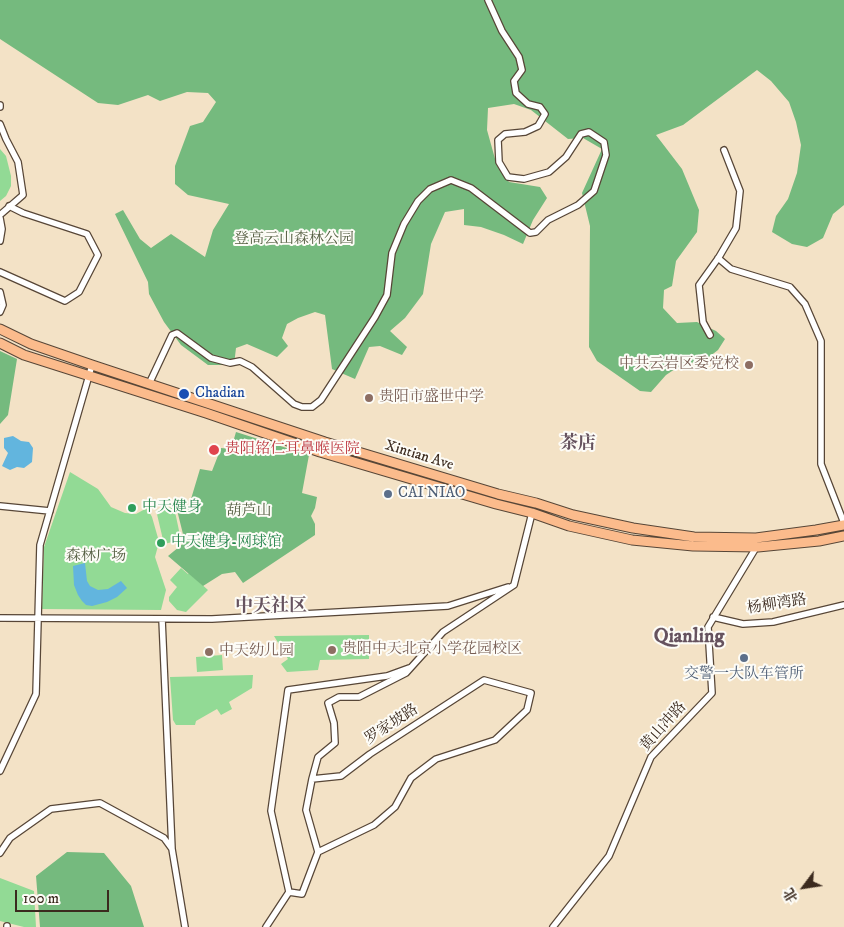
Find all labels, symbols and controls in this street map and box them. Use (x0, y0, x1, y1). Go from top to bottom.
park label: 登高云山森林公园 (234, 231, 354, 249)
place label: 中共云岩区委党校 (619, 356, 739, 374)
marker: 中共云岩区委党校 (743, 359, 755, 371)
place label: Chadian (195, 385, 245, 403)
marker: Chadian (177, 387, 191, 401)
place label: 贵阳市盛世中学 (379, 389, 484, 407)
marker: 贵阳市盛世中学 (363, 392, 375, 404)
district label: 茶店 (560, 433, 596, 455)
street label: Xintian Ave (383, 437, 455, 475)
place label: 贵阳铭仁耳鼻喉医院 (225, 441, 360, 459)
marker: 贵阳铭仁耳鼻喉医院 (207, 443, 221, 457)
place label: CAI NIAO (398, 485, 465, 503)
marker: CAI NIAO (382, 488, 394, 500)
place label: 中天健身 (142, 499, 202, 517)
marker: 中天健身 (126, 502, 138, 514)
park label: 葫芦山 (227, 503, 271, 521)
place label: 中天健身-网球馆 (171, 534, 282, 552)
marker: 中天健身-网球馆 (155, 537, 167, 549)
park label: 森林广场 (66, 548, 126, 566)
street label: 杨柳湾路 (746, 591, 808, 619)
district label: 中天社区 (235, 596, 307, 618)
district label: Qianling (654, 626, 724, 650)
place label: 贵阳中天北京小学花园校区 (342, 641, 522, 659)
place label: 中天幼儿园 (219, 643, 294, 661)
marker: 贵阳中天北京小学花园校区 (326, 644, 338, 656)
marker: 中天幼儿园 (203, 646, 215, 658)
marker: 交警一大队车管所 (738, 652, 750, 664)
place label: 交警一大队车管所 (684, 666, 804, 684)
street label: 黄山冲路 (637, 699, 691, 755)
street label: 罗家坡路 (362, 701, 422, 749)
north arrow (779, 862, 829, 912)
scale bar (18, 880, 111, 912)
text: 北 (780, 884, 802, 905)
text: 100 m (23, 889, 59, 908)

